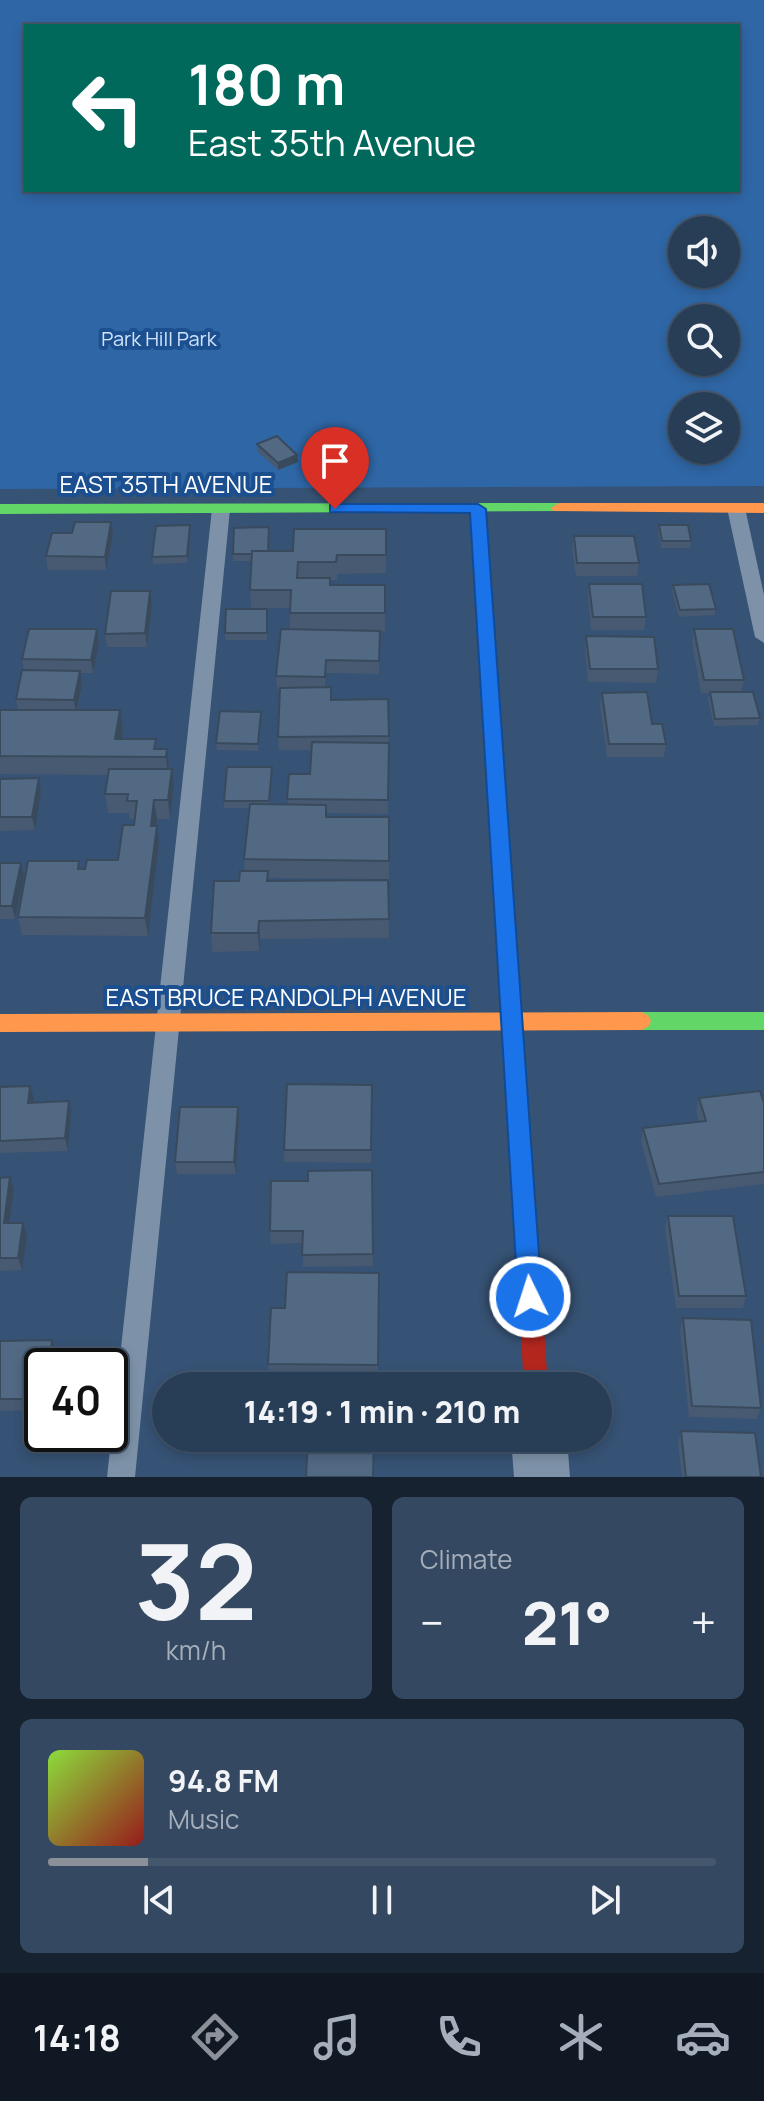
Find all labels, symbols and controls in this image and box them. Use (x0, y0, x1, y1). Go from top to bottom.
text: 180 m (188, 45, 345, 122)
icon: left (56, 56, 160, 160)
text: East 35th Avenue (188, 118, 476, 167)
map controls (668, 216, 740, 464)
button: sound (668, 216, 740, 288)
button: search (668, 304, 740, 376)
park label: Park Hill Park (101, 325, 218, 352)
button: layers (668, 392, 740, 464)
pin (301, 427, 369, 509)
icon: arrive (313, 439, 357, 483)
street label: EAST 35TH AVENUE (60, 467, 272, 500)
street label: EAST BRUCE RANDOLPH AVENUE (106, 980, 466, 1013)
position arrow (488, 1255, 572, 1339)
speed limit sign: 40 (24, 1348, 128, 1452)
text: 14:19 · 1 min · 210 m (244, 1391, 520, 1432)
text: 32 (135, 1509, 257, 1651)
text: Climate (420, 1541, 512, 1577)
text: 21° (522, 1581, 612, 1663)
text: − (420, 1592, 444, 1652)
text: + (691, 1592, 716, 1652)
text: km/h (166, 1632, 226, 1668)
text: 94.8 FM (168, 1760, 279, 1801)
text: Music (168, 1801, 239, 1837)
icon: previous (137, 1878, 181, 1922)
icon: pause (360, 1878, 404, 1922)
icon: next (583, 1878, 627, 1922)
icon: directions (187, 2009, 243, 2065)
icon: music (309, 2009, 365, 2065)
icon: phone (431, 2009, 487, 2065)
icon: climate (553, 2009, 609, 2065)
icon: car (675, 2009, 731, 2065)
text: 14:18 (33, 2013, 121, 2062)

